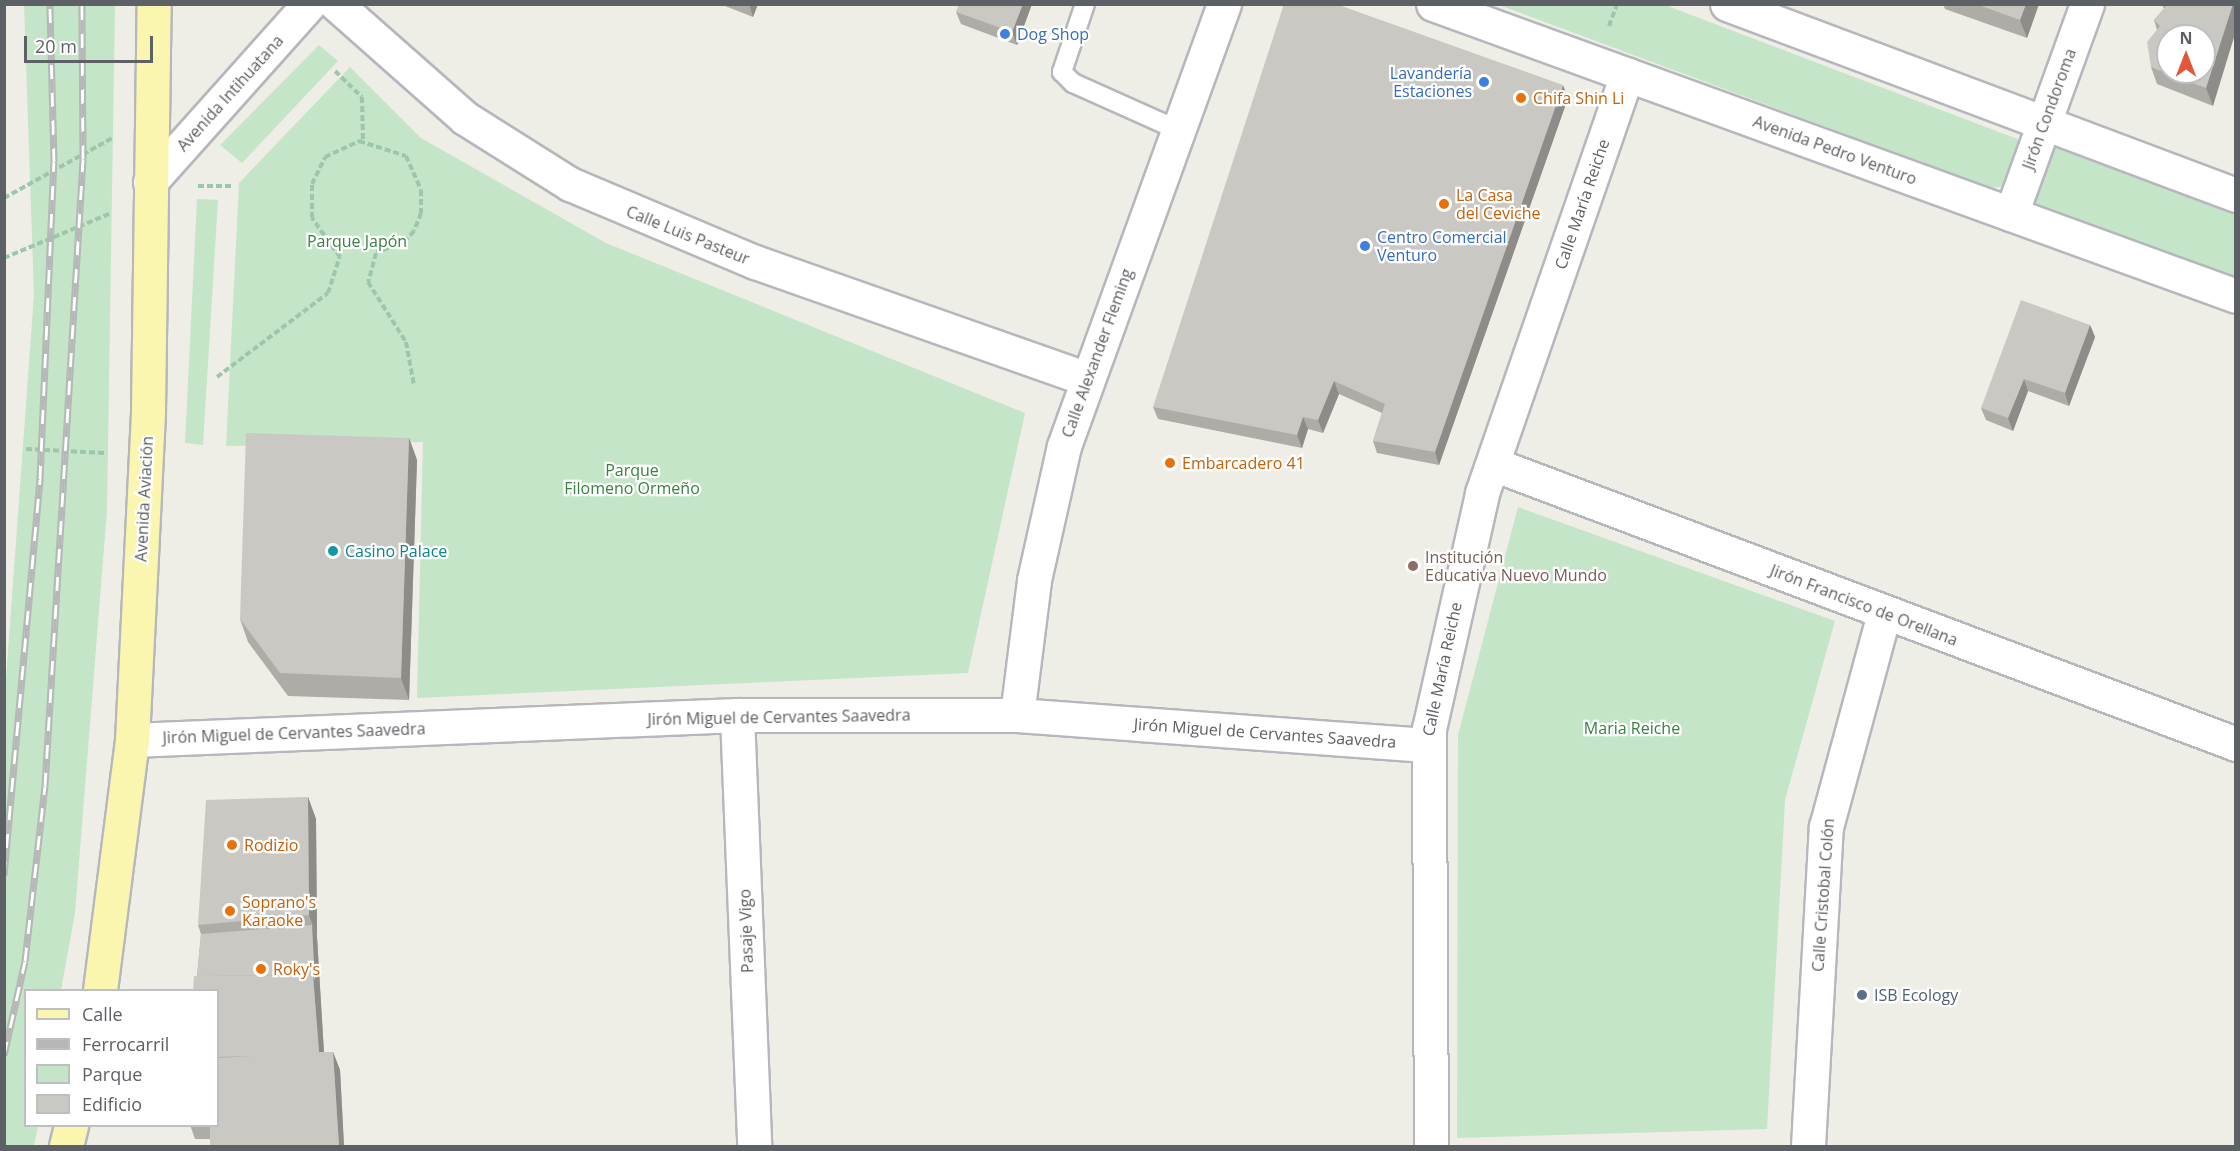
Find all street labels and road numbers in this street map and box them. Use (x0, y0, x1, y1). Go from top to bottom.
street label: Avenida Intihuatana (173, 31, 287, 155)
street label: Jirón Condoroma (2018, 46, 2080, 172)
street label: Avenida Pedro Venturo (1751, 111, 1919, 189)
street label: Calle María Reiche (1551, 136, 1613, 272)
street label: Calle Luis Pasteur (624, 201, 752, 269)
street label: Calle Alexander Fleming (1057, 266, 1137, 440)
street label: Avenida Aviación (131, 436, 157, 562)
street label: Jirón Francisco de Orellana (1768, 560, 1960, 650)
street label: Calle María Reiche (1418, 600, 1466, 738)
street label: Jirón Miguel de Cervantes Saavedra (647, 705, 911, 729)
street label: Jirón Miguel de Cervantes Saavedra (1133, 714, 1397, 752)
street label: Jirón Miguel de Cervantes Saavedra (162, 719, 426, 747)
street label: Calle Cristobal Colón (1808, 818, 1838, 972)
street label: Pasaje Vigo (735, 889, 757, 973)

